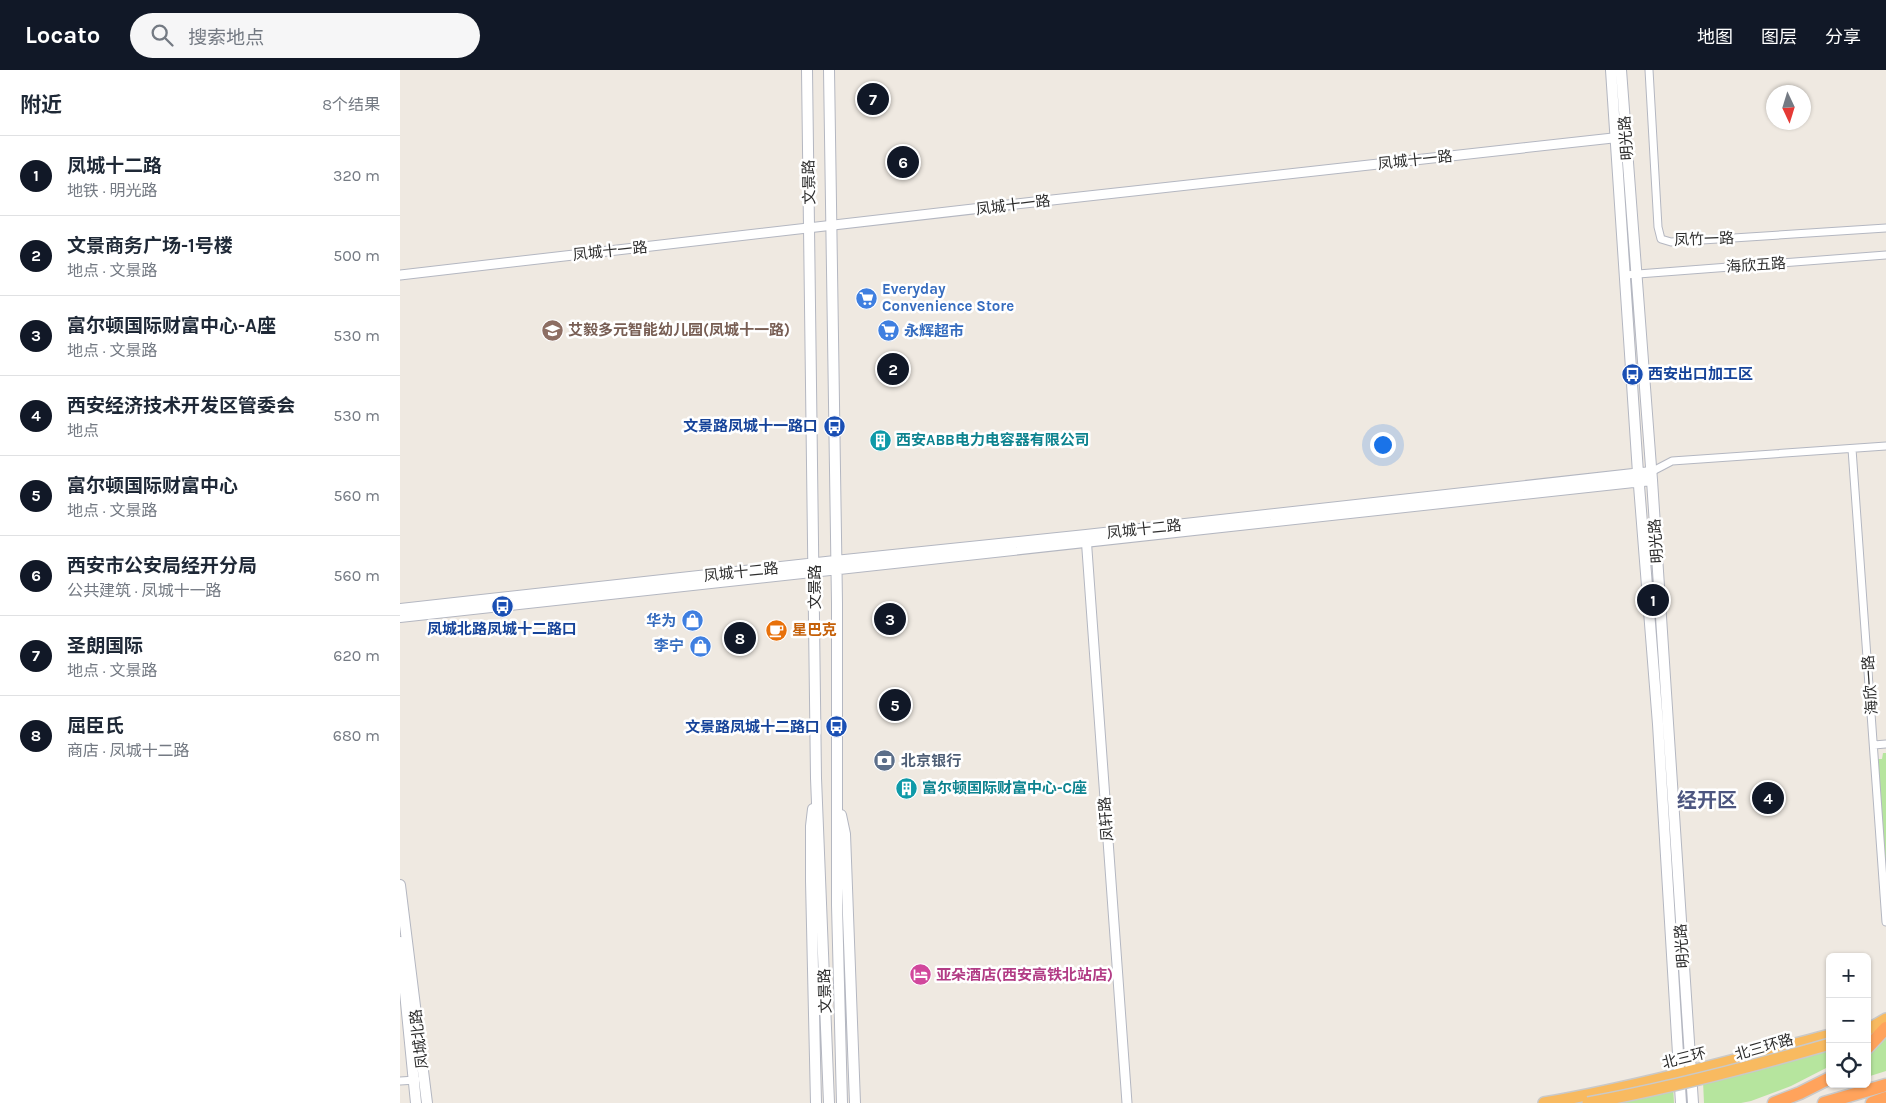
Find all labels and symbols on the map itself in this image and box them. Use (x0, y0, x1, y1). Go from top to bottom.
pin: 7 (857, 80, 889, 118)
north arrow (1766, 85, 1811, 130)
street label: 明光路 (1615, 115, 1637, 161)
pin: 6 (887, 143, 919, 181)
street label: 凤城十一路 (1377, 147, 1453, 173)
street label: 文景路 (800, 159, 818, 205)
street label: 凤城十一路 (975, 191, 1051, 219)
street label: 凤竹一路 (1674, 229, 1734, 249)
street label: 凤城十一路 (572, 238, 648, 264)
street label: 海欣五路 (1725, 254, 1787, 276)
place label: Everyday Convenience Store (882, 280, 1014, 315)
supermarket icon: Everyday Convenience Store (854, 286, 878, 310)
school or university icon: 艾毅多元智能幼儿园(凤城十一路) (540, 318, 564, 342)
supermarket icon: 永辉超市 (876, 319, 900, 343)
place label: 艾毅多元智能幼儿园(凤城十一路) (568, 321, 790, 339)
place label: 永辉超市 (904, 322, 964, 340)
pin: 2 (877, 350, 909, 388)
bus stop icon: 西安出口加工区 (1620, 362, 1644, 386)
place label: 西安出口加工区 (1648, 365, 1753, 383)
bus stop icon: 文景路凤城十一路口 (822, 414, 846, 438)
place label: 文景路凤城十一路口 (683, 417, 818, 435)
building icon: 西安ABB电力电容器有限公司 (868, 428, 892, 452)
place label: 西安ABB电力电容器有限公司 (896, 431, 1090, 449)
your location (1370, 432, 1396, 458)
street label: 凤城十二路 (1106, 516, 1182, 542)
street label: 明光路 (1645, 518, 1667, 564)
street label: 凤城十二路 (703, 559, 779, 585)
street label: 文景路 (806, 564, 824, 610)
pin: 1 (1637, 581, 1669, 619)
bus stop icon: 凤城北路凤城十二路口 (490, 594, 514, 618)
pin: 3 (874, 600, 906, 638)
shop icon: 华为 (680, 609, 704, 633)
place label: 华为 (646, 612, 676, 630)
cafe icon: 星巴克 (764, 618, 788, 642)
pin: 8 (724, 619, 756, 657)
place label: 凤城北路凤城十二路口 (427, 620, 577, 638)
place label: 星巴克 (792, 621, 837, 639)
shop icon: 李宁 (688, 634, 712, 658)
place label: 李宁 (654, 637, 684, 655)
street label: 海欣一路 (1859, 654, 1881, 716)
pin: 5 (879, 686, 911, 724)
bus stop icon: 文景路凤城十二路口 (824, 715, 848, 739)
place label: 文景路凤城十二路口 (685, 718, 820, 736)
bank icon: 北京银行 (873, 749, 897, 773)
place label: 北京银行 (901, 752, 961, 770)
building icon: 富尔顿国际财富中心-C座 (894, 776, 918, 800)
place label: 富尔顿国际财富中心-C座 (922, 779, 1087, 797)
pin: 4 (1752, 779, 1784, 817)
district label: 经开区 (1677, 789, 1737, 812)
street label: 凤轩路 (1095, 796, 1117, 842)
street label: 明光路 (1671, 923, 1693, 969)
hotel icon: 亚朵酒店(西安高铁北站店) (908, 963, 932, 987)
place label: 亚朵酒店(西安高铁北站店) (936, 966, 1113, 984)
street label: 文景路 (815, 968, 835, 1014)
street label: 凤城北路 (406, 1008, 432, 1070)
street label: 北三环路 (1733, 1030, 1795, 1064)
street label: 北三环 (1660, 1044, 1708, 1072)

